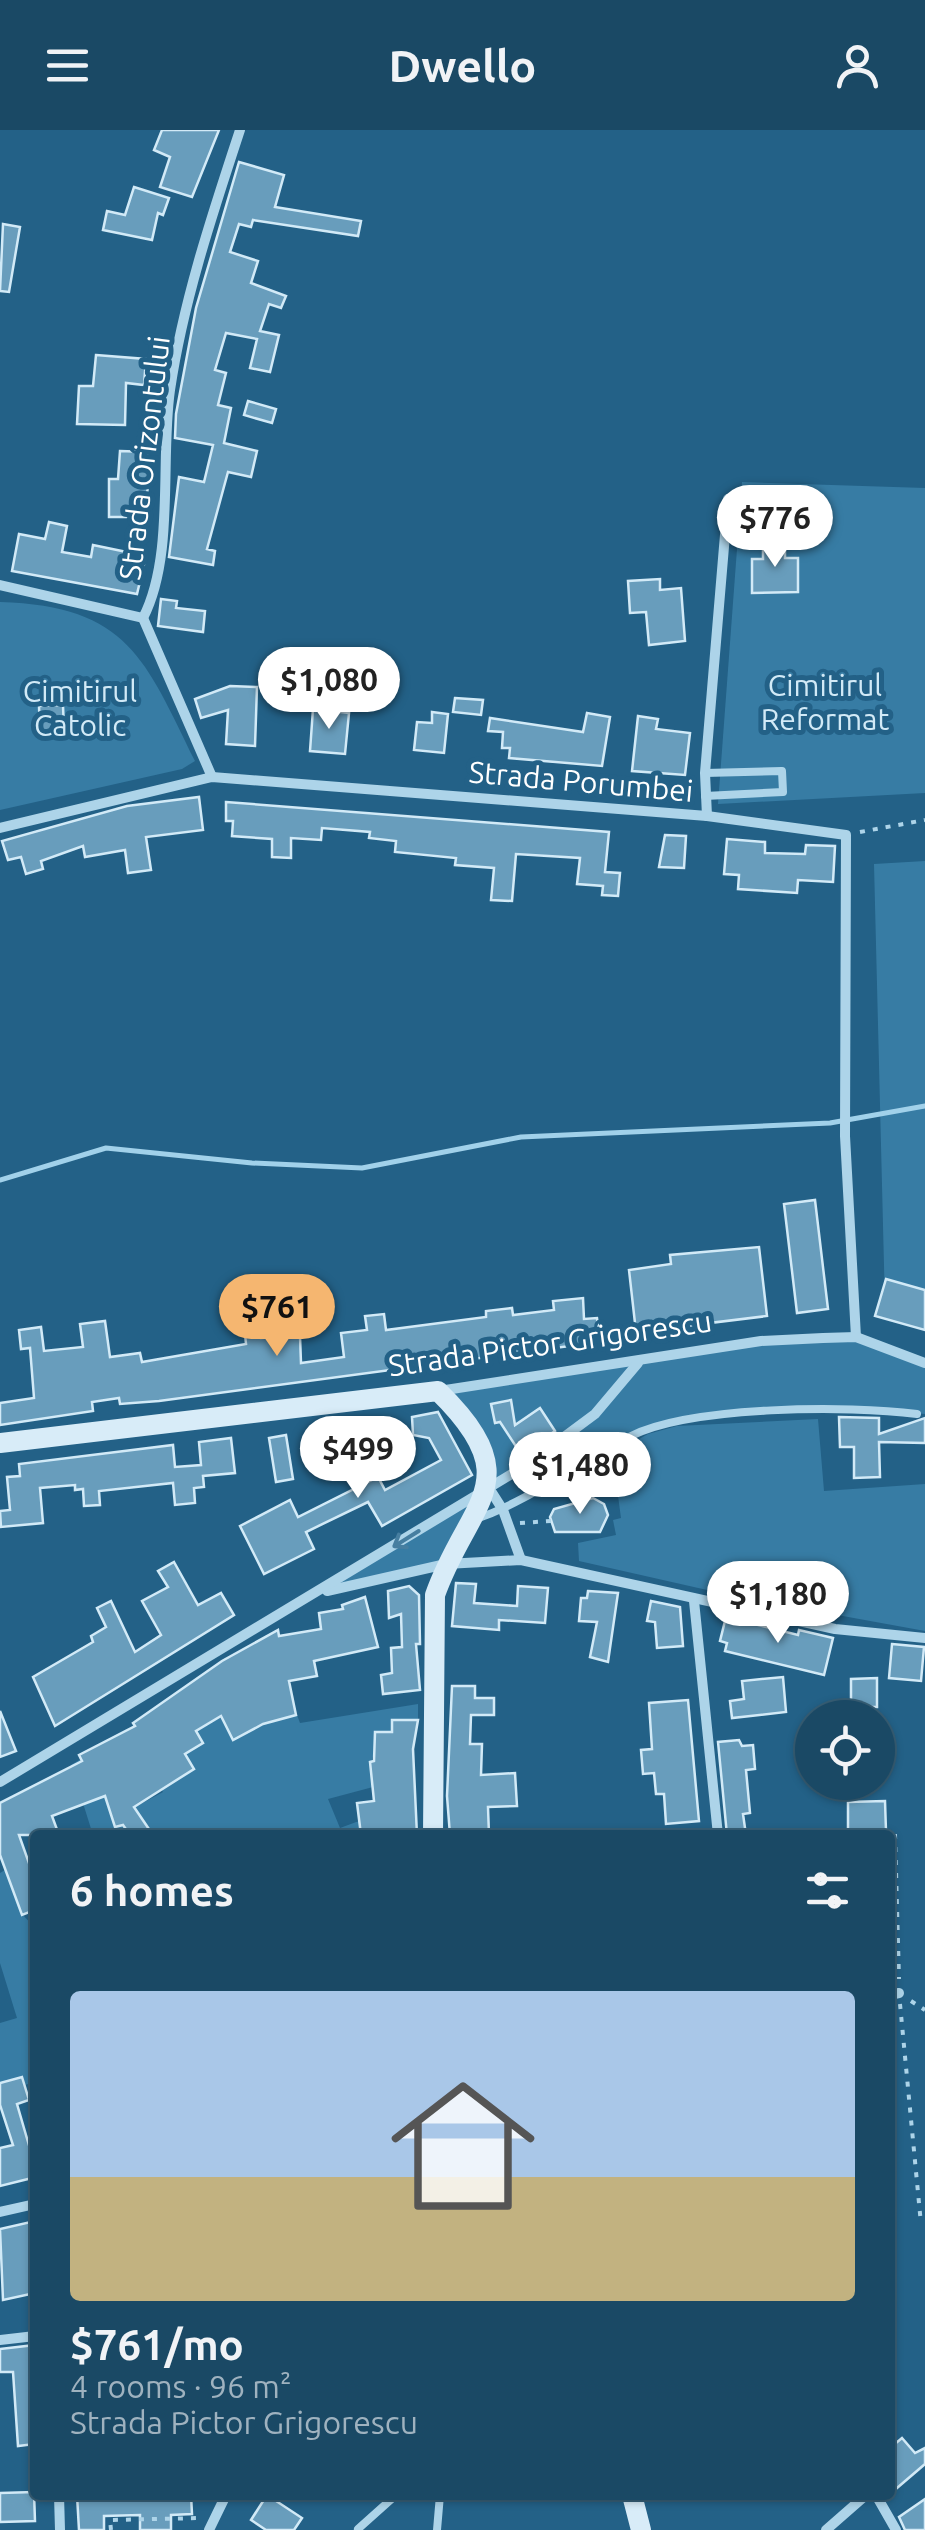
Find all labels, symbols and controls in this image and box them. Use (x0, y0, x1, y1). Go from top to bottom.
icon: menu (40, 38, 95, 93)
icon: person (830, 38, 885, 93)
text: Dwello (389, 40, 536, 91)
street label: Strada Orizontului (112, 334, 176, 582)
pin: $776 (716, 485, 834, 570)
text: $776 (739, 499, 811, 535)
pin: $1,080 (248, 647, 410, 732)
text: $1,080 (280, 661, 378, 697)
park label: Cimitirul Reformat (761, 668, 890, 736)
park label: Cimitirul Catolic (23, 674, 137, 742)
street label: Strada Porumbei (467, 754, 695, 808)
pin: $761 (218, 1274, 336, 1359)
text: $761 (241, 1288, 313, 1324)
street label: Strada Pictor Grigorescu (386, 1303, 714, 1383)
pin: $499 (299, 1416, 417, 1501)
text: $499 (322, 1430, 394, 1466)
pin: $1,480 (499, 1432, 661, 1517)
text: $1,480 (531, 1446, 629, 1482)
one-way arrow (392, 1529, 421, 1549)
pin: $1,180 (697, 1561, 859, 1646)
text: $1,180 (729, 1575, 827, 1611)
map controls (795, 1700, 895, 1800)
button: locate (795, 1700, 895, 1800)
icon: filters (800, 1863, 855, 1918)
text: 6 homes (70, 1867, 234, 1914)
icon: home (373, 2056, 553, 2236)
text: $761/mo (70, 2321, 244, 2368)
text: 4 rooms · 96 m² (70, 2368, 291, 2404)
text: Strada Pictor Grigorescu (70, 2404, 418, 2440)

